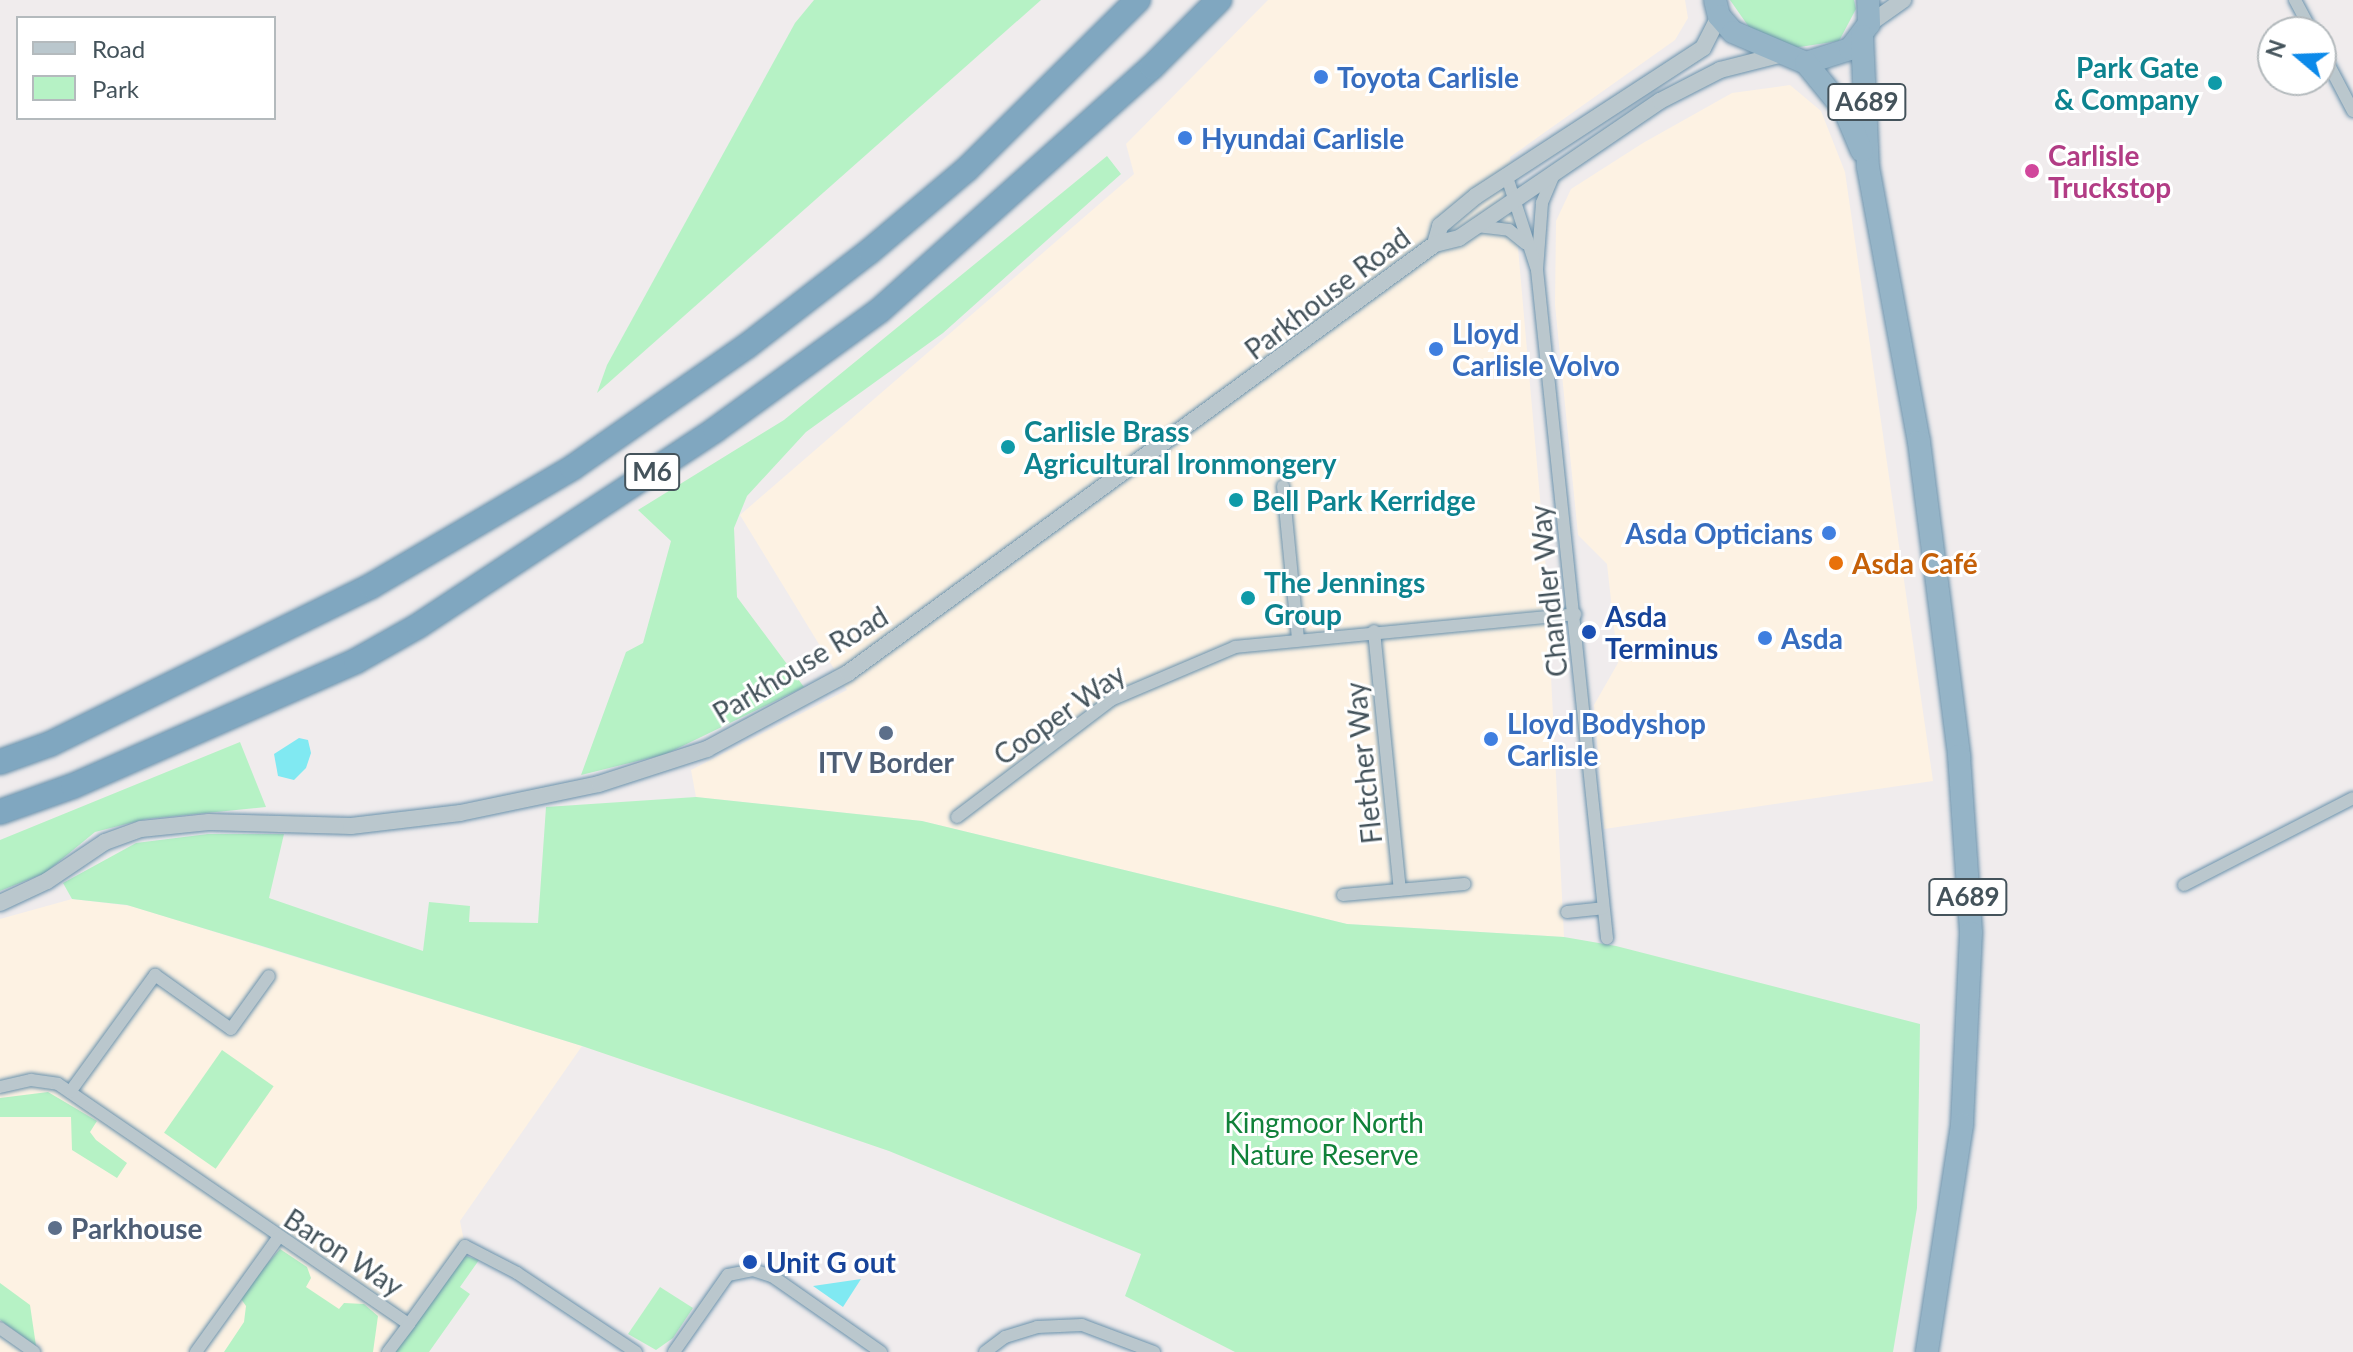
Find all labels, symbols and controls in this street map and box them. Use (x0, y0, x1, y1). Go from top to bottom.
legend (16, 16, 276, 120)
north arrow (2257, 16, 2337, 96)
text: Road (92, 34, 145, 63)
text: N (2260, 36, 2291, 61)
place label: Park Gate & Company (2054, 50, 2199, 116)
place label: Toyota Carlisle (1337, 60, 1519, 94)
marker: Toyota Carlisle (1312, 68, 1330, 86)
text: Park (92, 74, 139, 103)
marker: Park Gate & Company (2206, 74, 2224, 92)
road number: A689 (1827, 80, 1907, 124)
place label: Hyundai Carlisle (1201, 121, 1404, 155)
marker: Hyundai Carlisle (1176, 129, 1194, 147)
place label: Carlisle Truckstop (2048, 138, 2171, 204)
marker: Carlisle Truckstop (2023, 162, 2041, 180)
street label: Parkhouse Road (1238, 220, 1416, 366)
place label: Lloyd Carlisle Volvo (1452, 316, 1621, 382)
marker: Lloyd Carlisle Volvo (1427, 340, 1445, 358)
place label: Carlisle Brass Agricultural Ironmongery (1024, 414, 1337, 480)
marker: Carlisle Brass Agricultural Ironmongery (999, 438, 1017, 456)
road number: M6 (624, 450, 680, 494)
place label: Bell Park Kerridge (1252, 483, 1476, 517)
marker: Bell Park Kerridge (1227, 491, 1245, 509)
street label: Chandler Way (1522, 503, 1574, 679)
place label: Asda Opticians (1625, 516, 1813, 550)
marker: Asda Opticians (1820, 524, 1838, 542)
place label: Asda Café (1852, 546, 1978, 580)
marker: Asda Café (1827, 554, 1845, 572)
place label: The Jennings Group (1264, 565, 1426, 631)
marker: The Jennings Group (1239, 589, 1257, 607)
street label: Parkhouse Road (706, 599, 894, 729)
place label: Asda Terminus (1605, 599, 1718, 665)
place label: Asda (1781, 621, 1843, 655)
marker: Asda Terminus (1580, 623, 1598, 641)
marker: Asda (1756, 629, 1774, 647)
street label: Cooper Way (987, 656, 1131, 772)
street label: Fletcher Way (1338, 680, 1388, 846)
place label: Lloyd Bodyshop Carlisle (1507, 706, 1706, 772)
marker: ITV Border (877, 724, 895, 742)
marker: Lloyd Bodyshop Carlisle (1482, 730, 1500, 748)
place label: ITV Border (817, 745, 955, 779)
road number: A689 (1928, 875, 2008, 919)
park label: Kingmoor North Nature Reserve (1224, 1105, 1424, 1171)
street label: Baron Way (278, 1201, 410, 1303)
place label: Parkhouse (71, 1211, 202, 1245)
marker: Parkhouse (46, 1219, 64, 1237)
place label: Unit G out (766, 1245, 896, 1279)
marker: Unit G out (741, 1253, 759, 1271)

